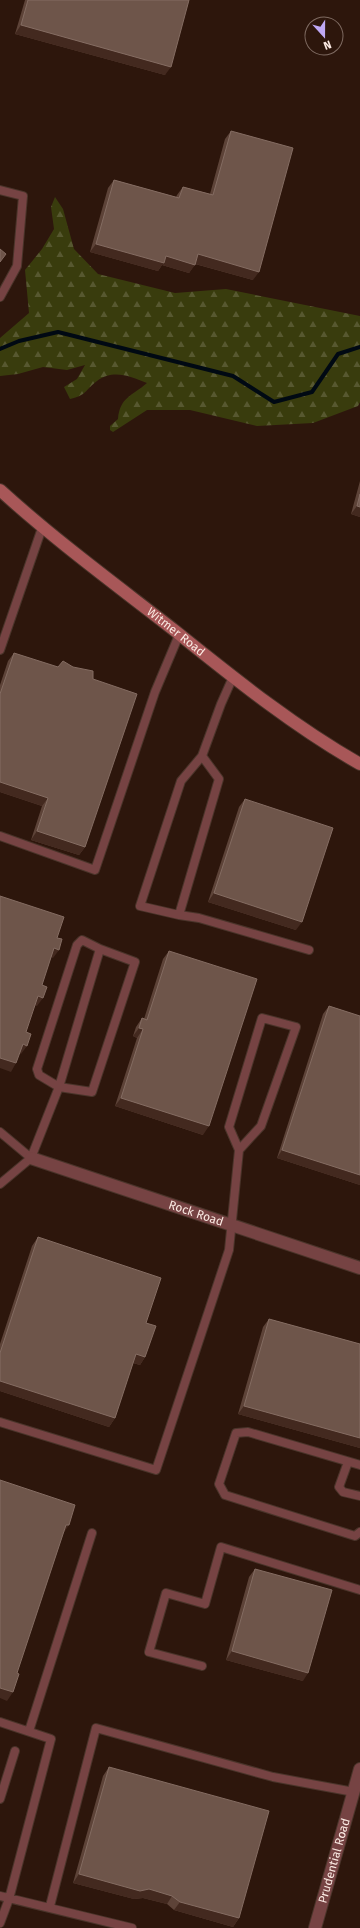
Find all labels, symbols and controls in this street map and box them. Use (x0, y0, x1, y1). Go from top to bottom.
north arrow (304, 16, 344, 56)
text: N (322, 37, 333, 52)
street label: Witmer Road (144, 605, 208, 659)
street label: Rock Road (167, 1198, 225, 1229)
street label: Prudential Road (315, 1817, 353, 1905)

